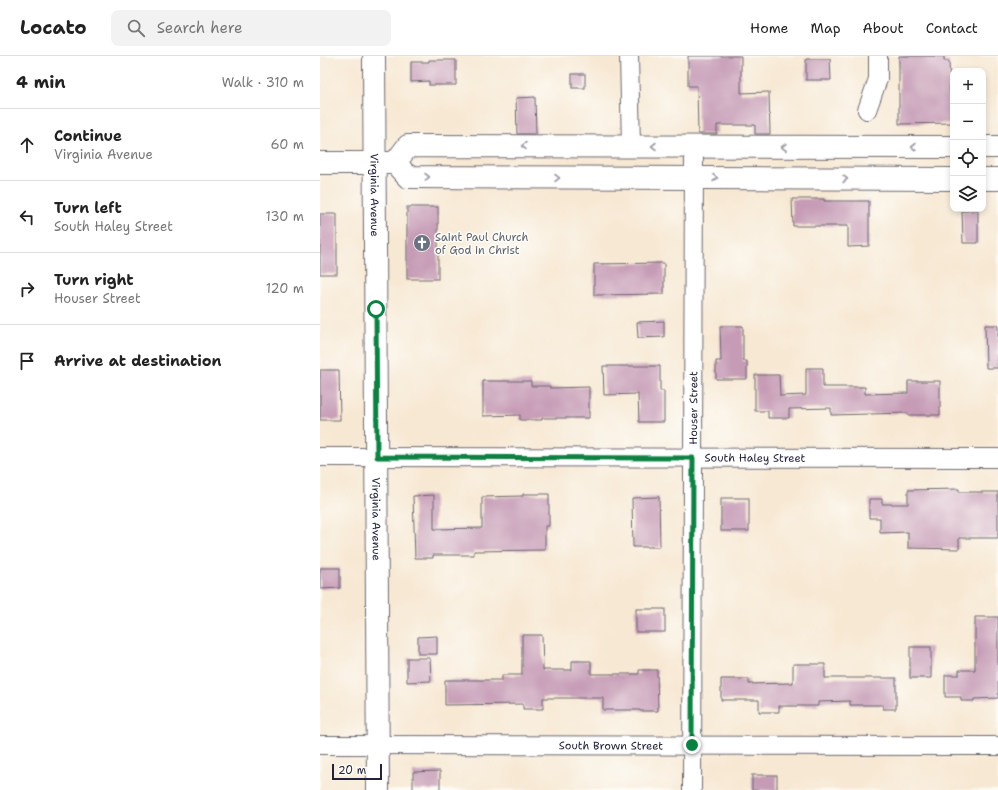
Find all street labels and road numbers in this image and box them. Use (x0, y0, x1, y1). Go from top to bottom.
street label: Virginia Avenue (367, 153, 382, 237)
street label: Houser Street (686, 371, 701, 445)
street label: South Haley Street (705, 451, 806, 466)
street label: Virginia Avenue (368, 477, 384, 561)
street label: South Brown Street (559, 738, 663, 754)

